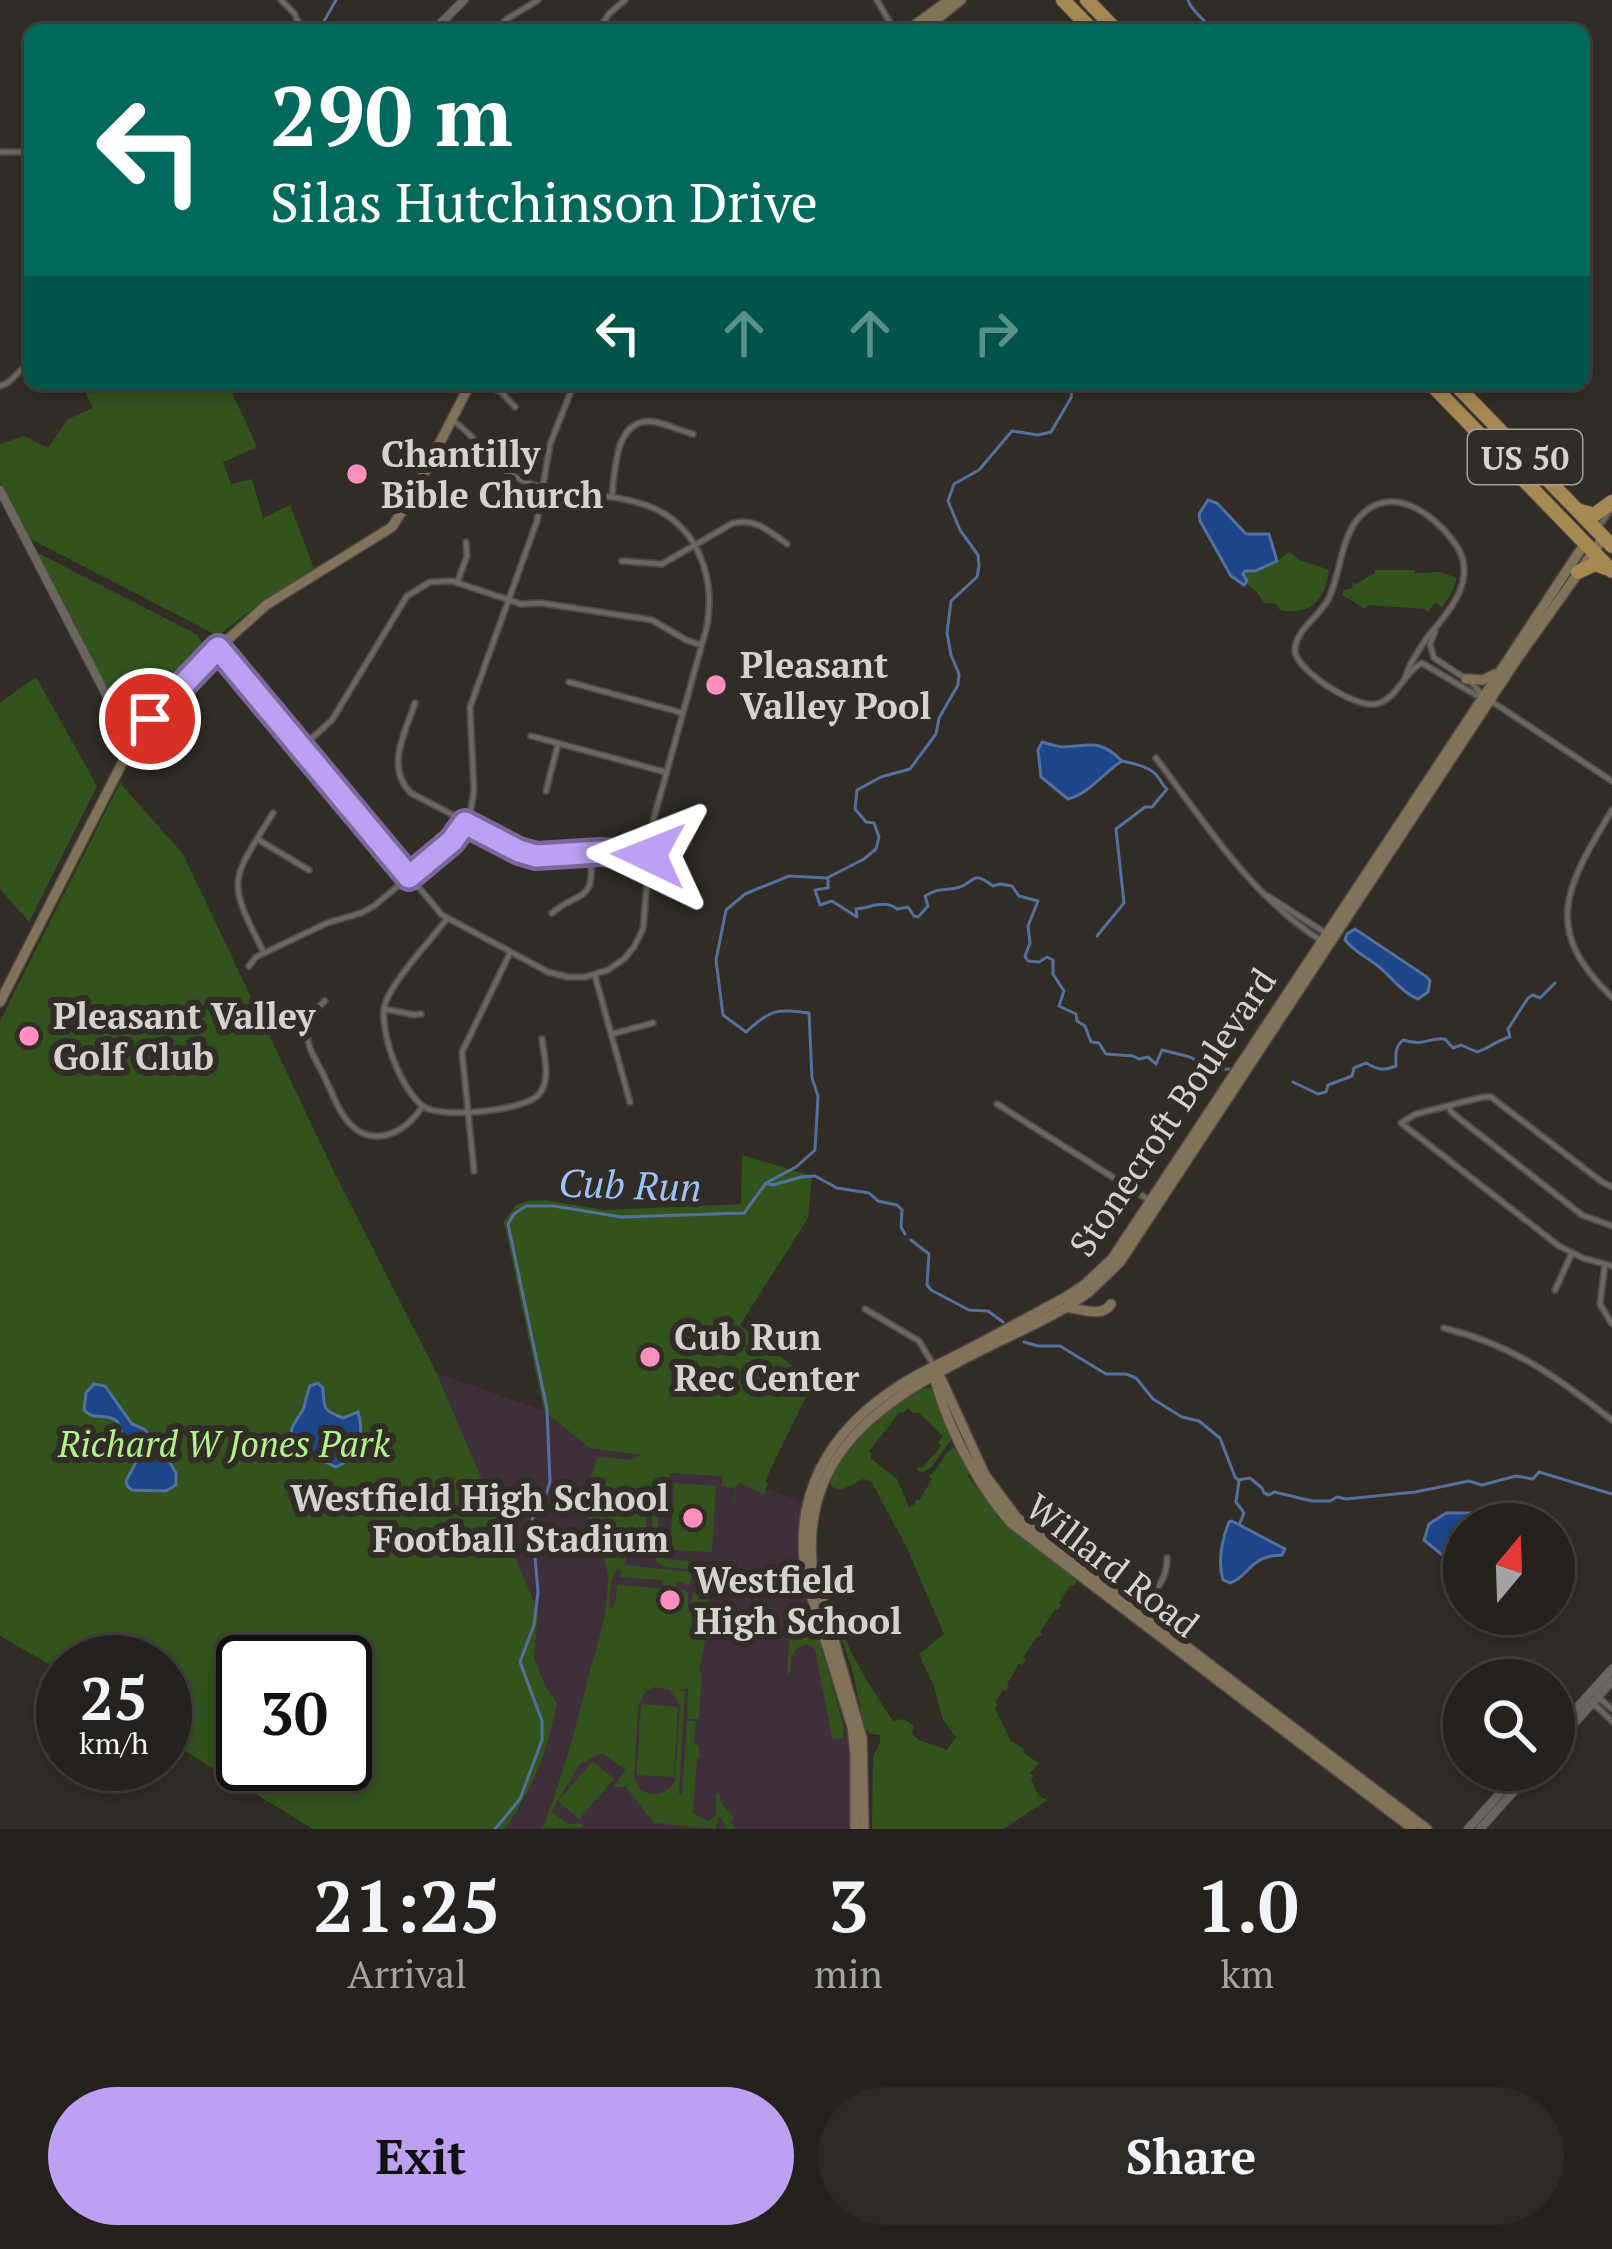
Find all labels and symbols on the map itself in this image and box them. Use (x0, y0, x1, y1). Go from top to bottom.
place label: Chantilly Bible Church (381, 430, 603, 518)
road number: US 50 (1468, 430, 1582, 484)
marker: Chantilly Bible Church (344, 461, 370, 487)
place label: Pleasant Valley Pool (740, 641, 931, 729)
pin (99, 668, 201, 770)
marker: Pleasant Valley Pool (703, 672, 729, 698)
position arrow (586, 792, 712, 918)
street label: Stonecroft Boulevard (1058, 959, 1286, 1265)
place label: Pleasant Valley Golf Club (53, 992, 316, 1080)
marker: Pleasant Valley Golf Club (16, 1023, 42, 1049)
water label: Cub Run (558, 1156, 702, 1212)
place label: Cub Run Rec Center (674, 1313, 860, 1401)
marker: Cub Run Rec Center (637, 1344, 663, 1370)
park label: Richard W Jones Park (57, 1420, 391, 1467)
place label: Westfield High School Football Stadium (290, 1474, 669, 1562)
street label: Willard Road (1017, 1483, 1209, 1647)
north arrow (1443, 1503, 1575, 1635)
marker: Westfield High School Football Stadium (680, 1505, 706, 1531)
place label: Westfield High School (694, 1556, 902, 1644)
marker: Westfield High School (657, 1587, 683, 1613)
speed limit sign: 30 (216, 1635, 372, 1791)

